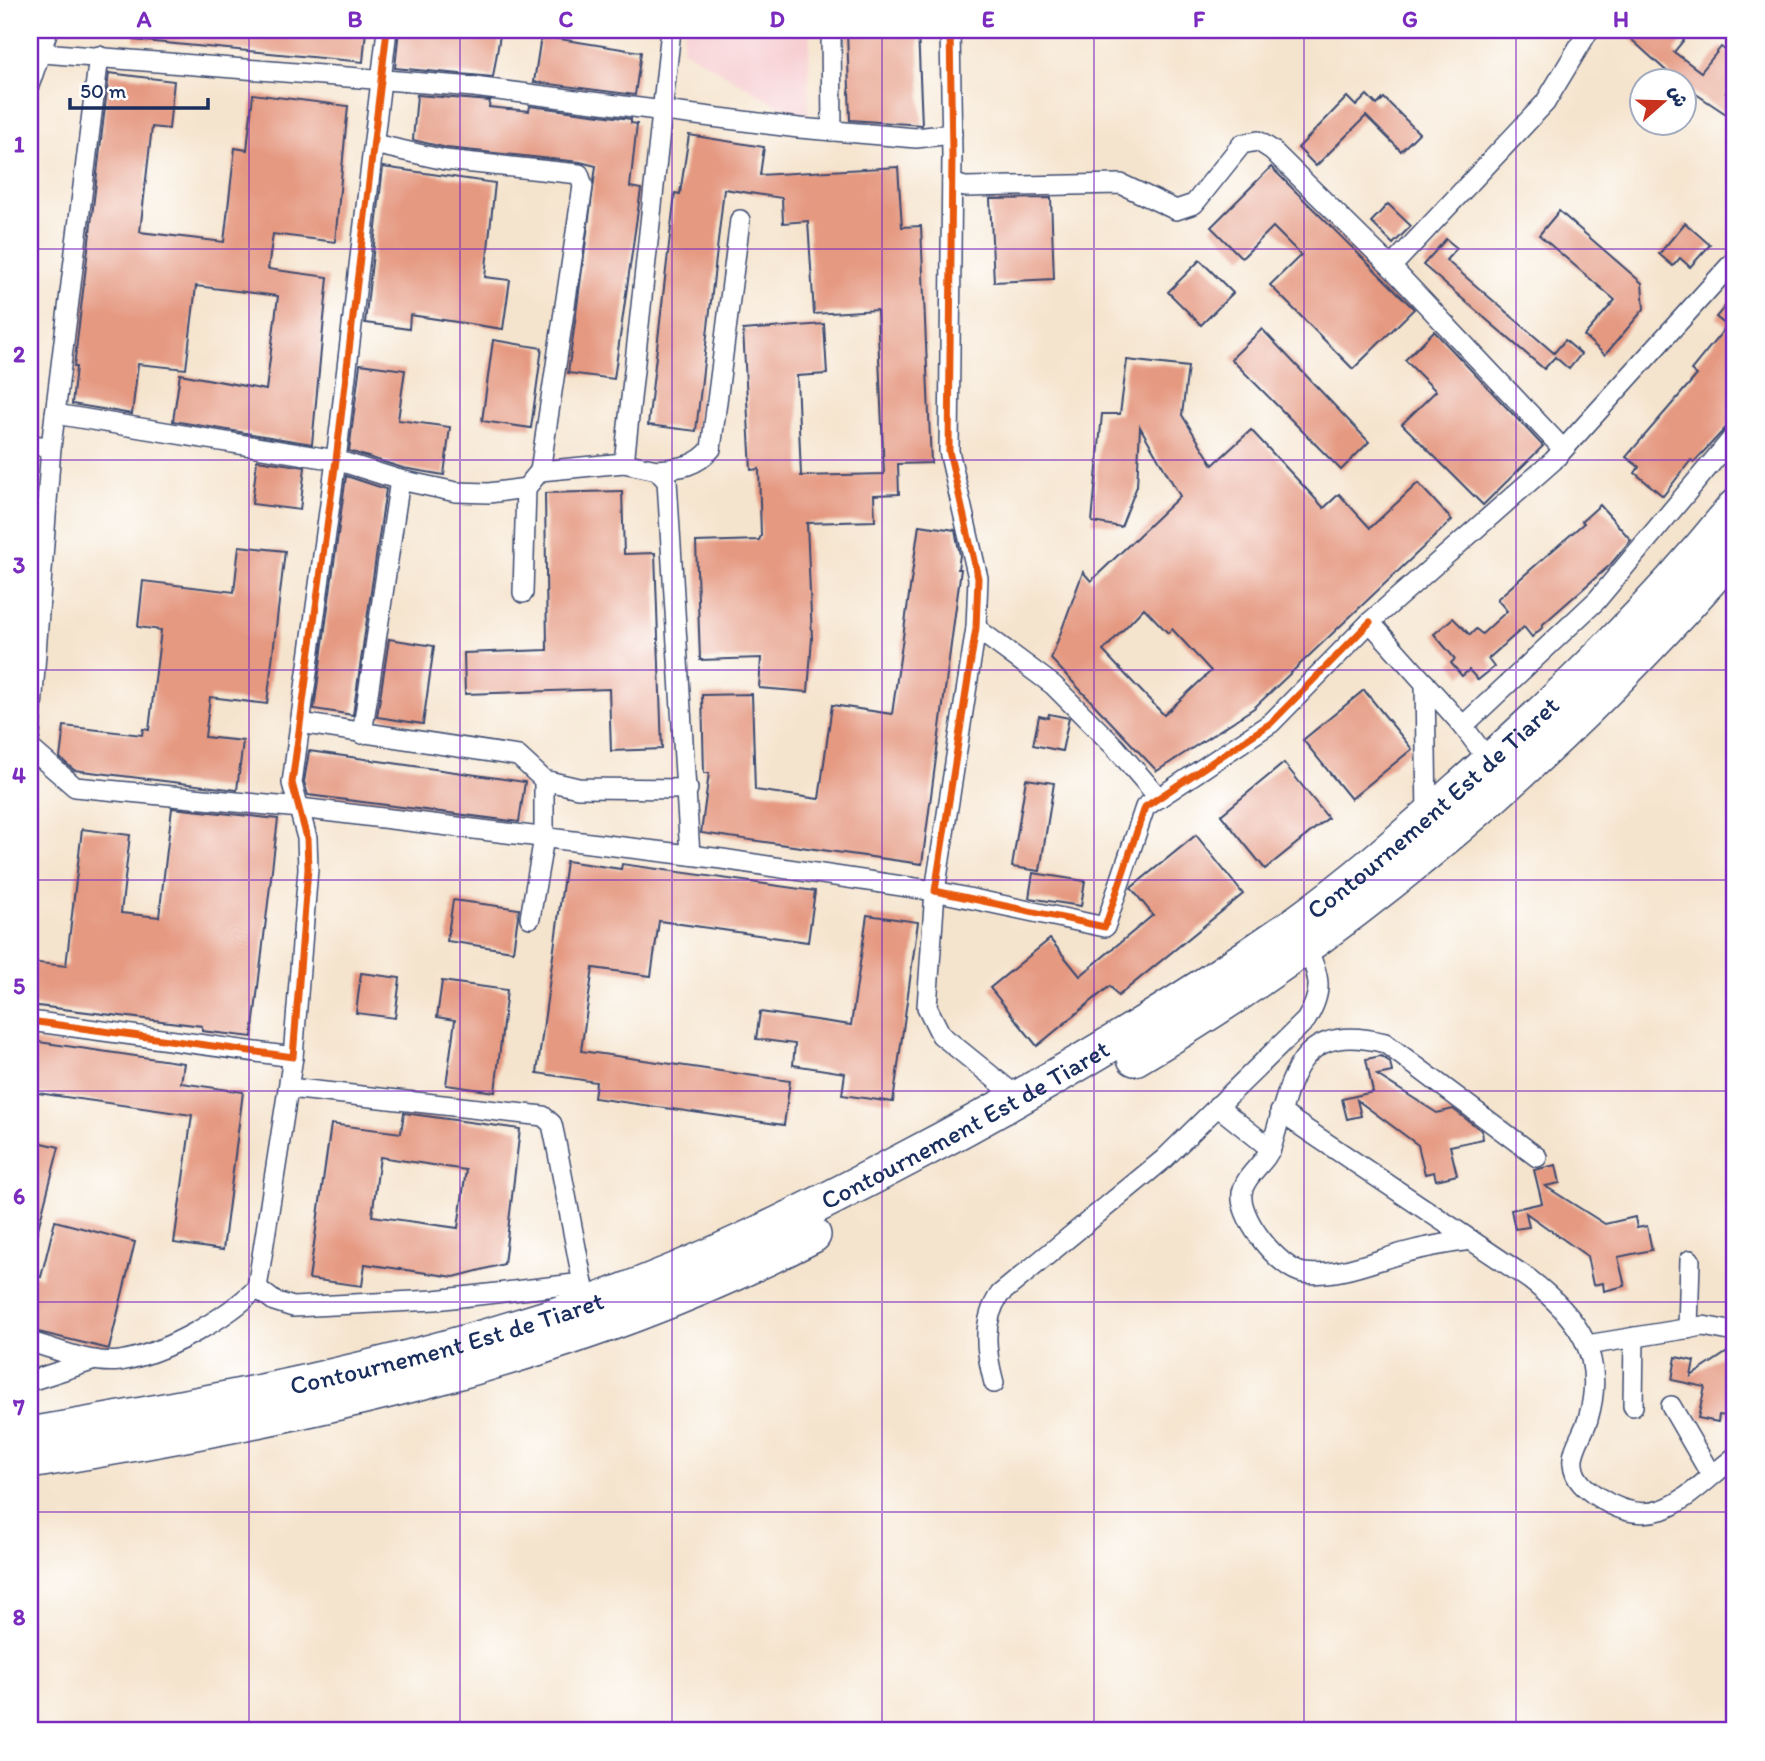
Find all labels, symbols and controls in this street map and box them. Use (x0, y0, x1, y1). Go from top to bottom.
text: A (136, 5, 152, 33)
text: B (348, 5, 363, 33)
text: C (559, 5, 574, 33)
text: D (769, 5, 785, 33)
text: E (982, 5, 995, 33)
text: F (1193, 5, 1206, 33)
text: G (1402, 5, 1418, 33)
text: H (1613, 5, 1629, 33)
scale bar (70, 66, 208, 110)
north arrow (1628, 66, 1698, 136)
text: 50 m (80, 78, 127, 103)
text: ش (1664, 83, 1693, 110)
text: 1 (14, 130, 25, 158)
text: 2 (13, 340, 26, 368)
text: 3 (13, 551, 26, 579)
street label: Contournement Est de Tiaret (1300, 689, 1566, 926)
text: 4 (12, 761, 26, 789)
text: 5 (13, 972, 25, 1000)
street label: Contournement Est de Tiaret (816, 1033, 1115, 1216)
text: 6 (13, 1182, 25, 1210)
street label: Contournement Est de Tiaret (287, 1284, 608, 1402)
text: 7 (12, 1393, 25, 1421)
text: 8 (13, 1603, 26, 1631)

